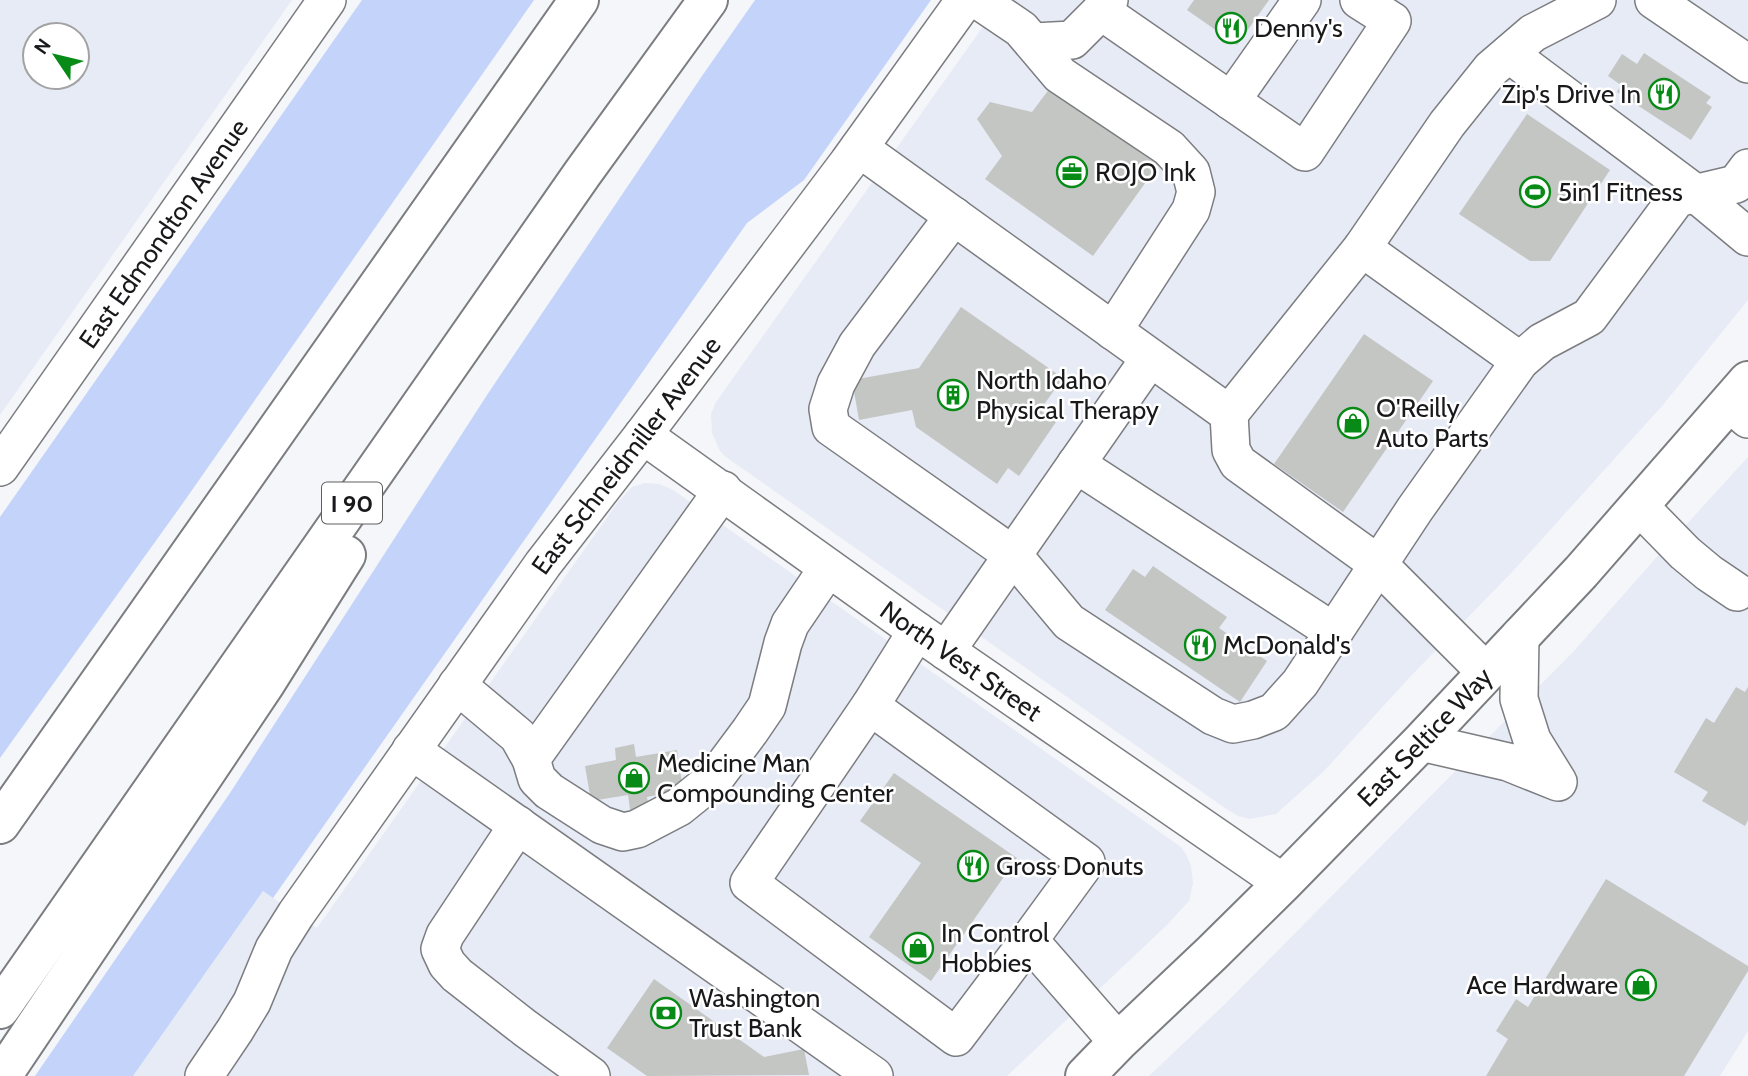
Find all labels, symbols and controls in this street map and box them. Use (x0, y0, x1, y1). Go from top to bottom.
restaurant icon: Denny's (1214, 11, 1248, 45)
place label: Denny's (1254, 12, 1343, 44)
north arrow (21, 21, 91, 91)
text: N (29, 34, 56, 59)
restaurant icon: Zip's Drive In (1647, 77, 1681, 111)
place label: Zip's Drive In (1502, 78, 1641, 110)
street label: East Edmondton Avenue (72, 113, 255, 354)
office icon: ROJO Ink (1055, 155, 1089, 189)
place label: ROJO Ink (1095, 156, 1196, 188)
sports icon: 5in1 Fitness (1518, 175, 1552, 209)
place label: 5in1 Fitness (1558, 176, 1683, 208)
street label: East Schneidmiller Avenue (525, 330, 728, 581)
place label: North Idaho Physical Therapy (976, 364, 1159, 426)
building icon: North Idaho Physical Therapy (936, 378, 970, 412)
place label: O'Reilly Auto Parts (1376, 392, 1489, 454)
shop icon: O'Reilly Auto Parts (1336, 406, 1370, 440)
road number: I 90 (322, 482, 382, 524)
street label: North Vest Street (874, 594, 1048, 728)
restaurant icon: McDonald's (1183, 628, 1217, 662)
place label: McDonald's (1223, 629, 1351, 661)
street label: East Seltice Way (1351, 661, 1499, 813)
place label: Medicine Man Compounding Center (657, 747, 894, 809)
shop icon: Medicine Man Compounding Center (617, 761, 651, 795)
restaurant icon: Gross Donuts (956, 849, 990, 883)
place label: Gross Donuts (996, 850, 1144, 882)
place label: In Control Hobbies (941, 917, 1049, 979)
shop icon: In Control Hobbies (901, 931, 935, 965)
shop icon: Ace Hardware (1624, 968, 1658, 1002)
place label: Ace Hardware (1466, 969, 1618, 1001)
place label: Washington Trust Bank (689, 982, 820, 1044)
bank icon: Washington Trust Bank (649, 996, 683, 1030)

